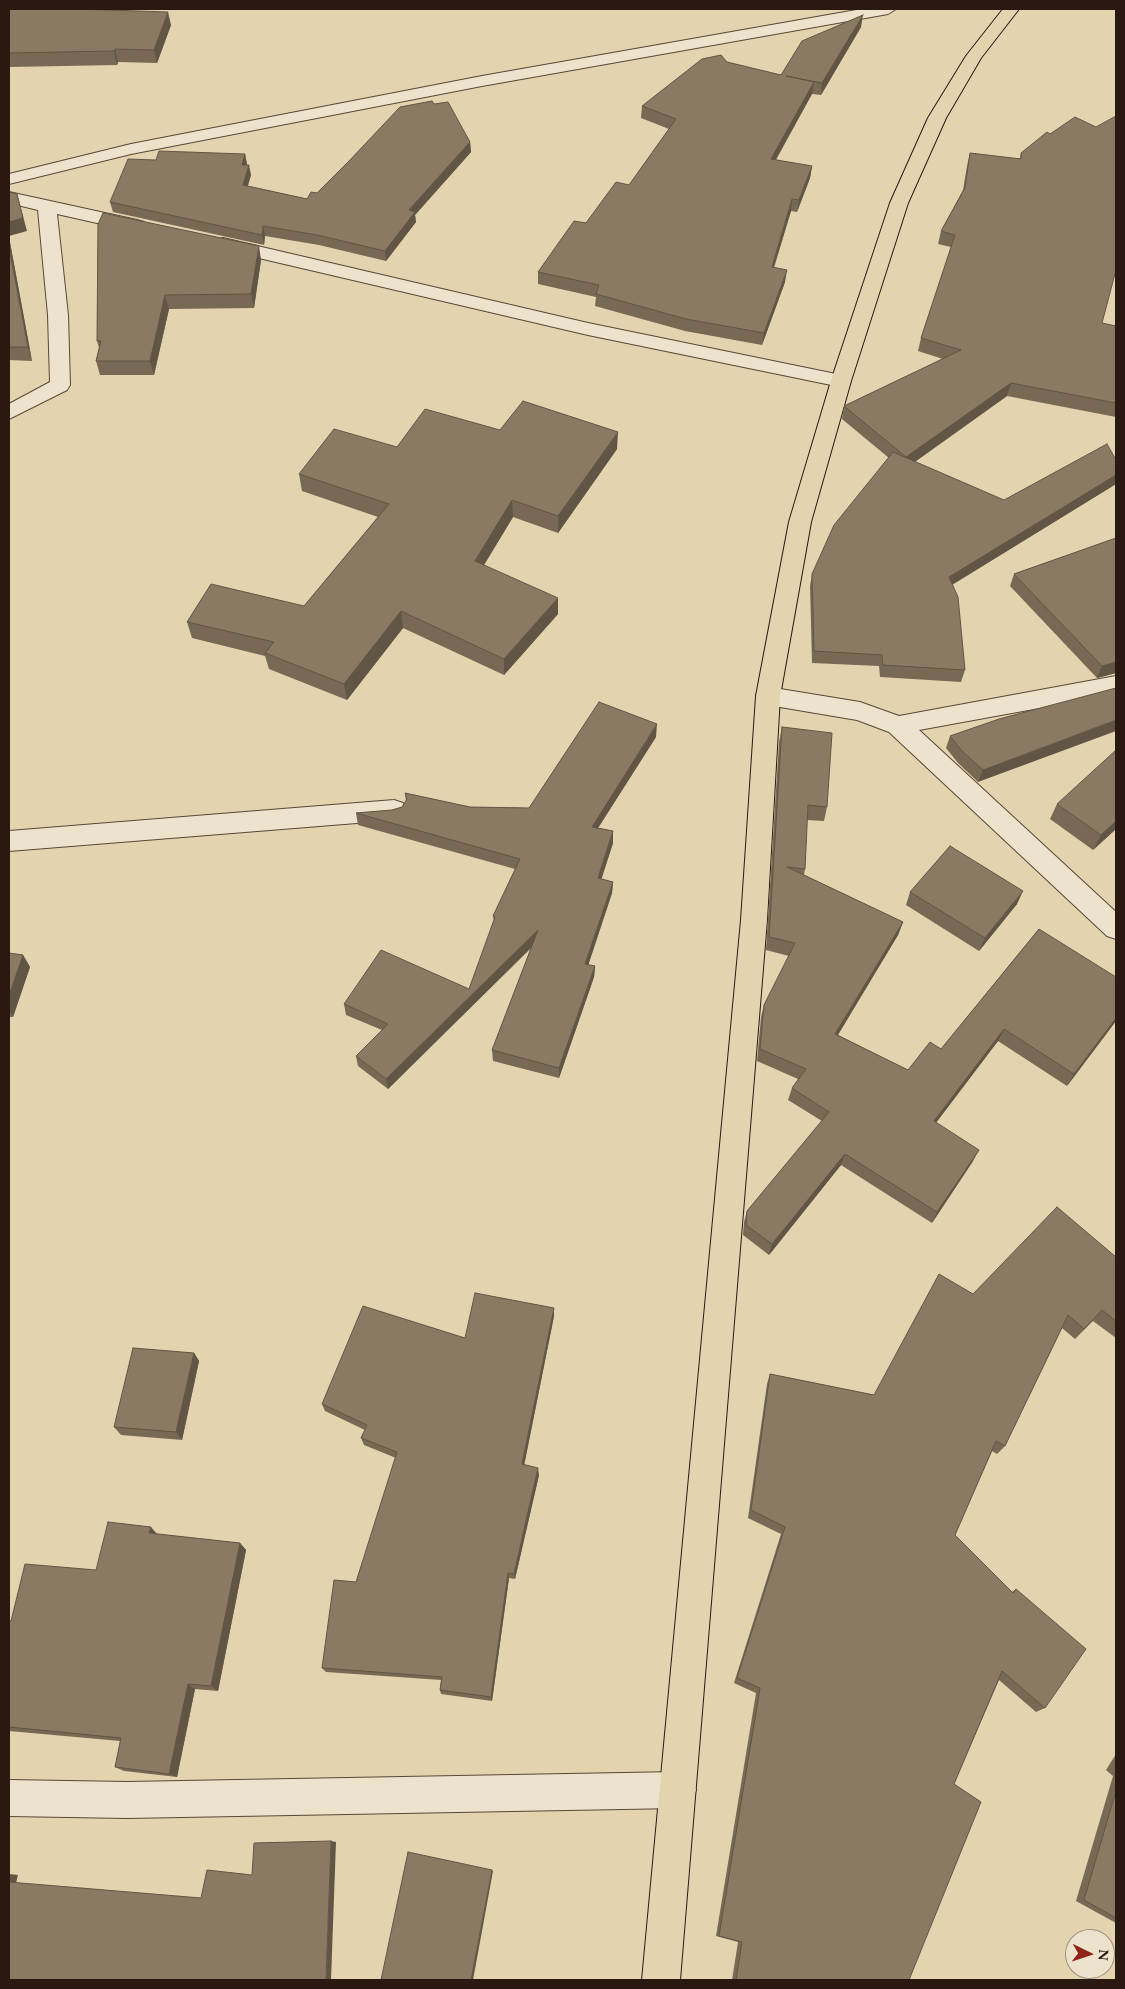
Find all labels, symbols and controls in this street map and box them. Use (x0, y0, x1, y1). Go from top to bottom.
north arrow (1065, 1929, 1115, 1979)
text: N (1095, 1949, 1113, 1961)

